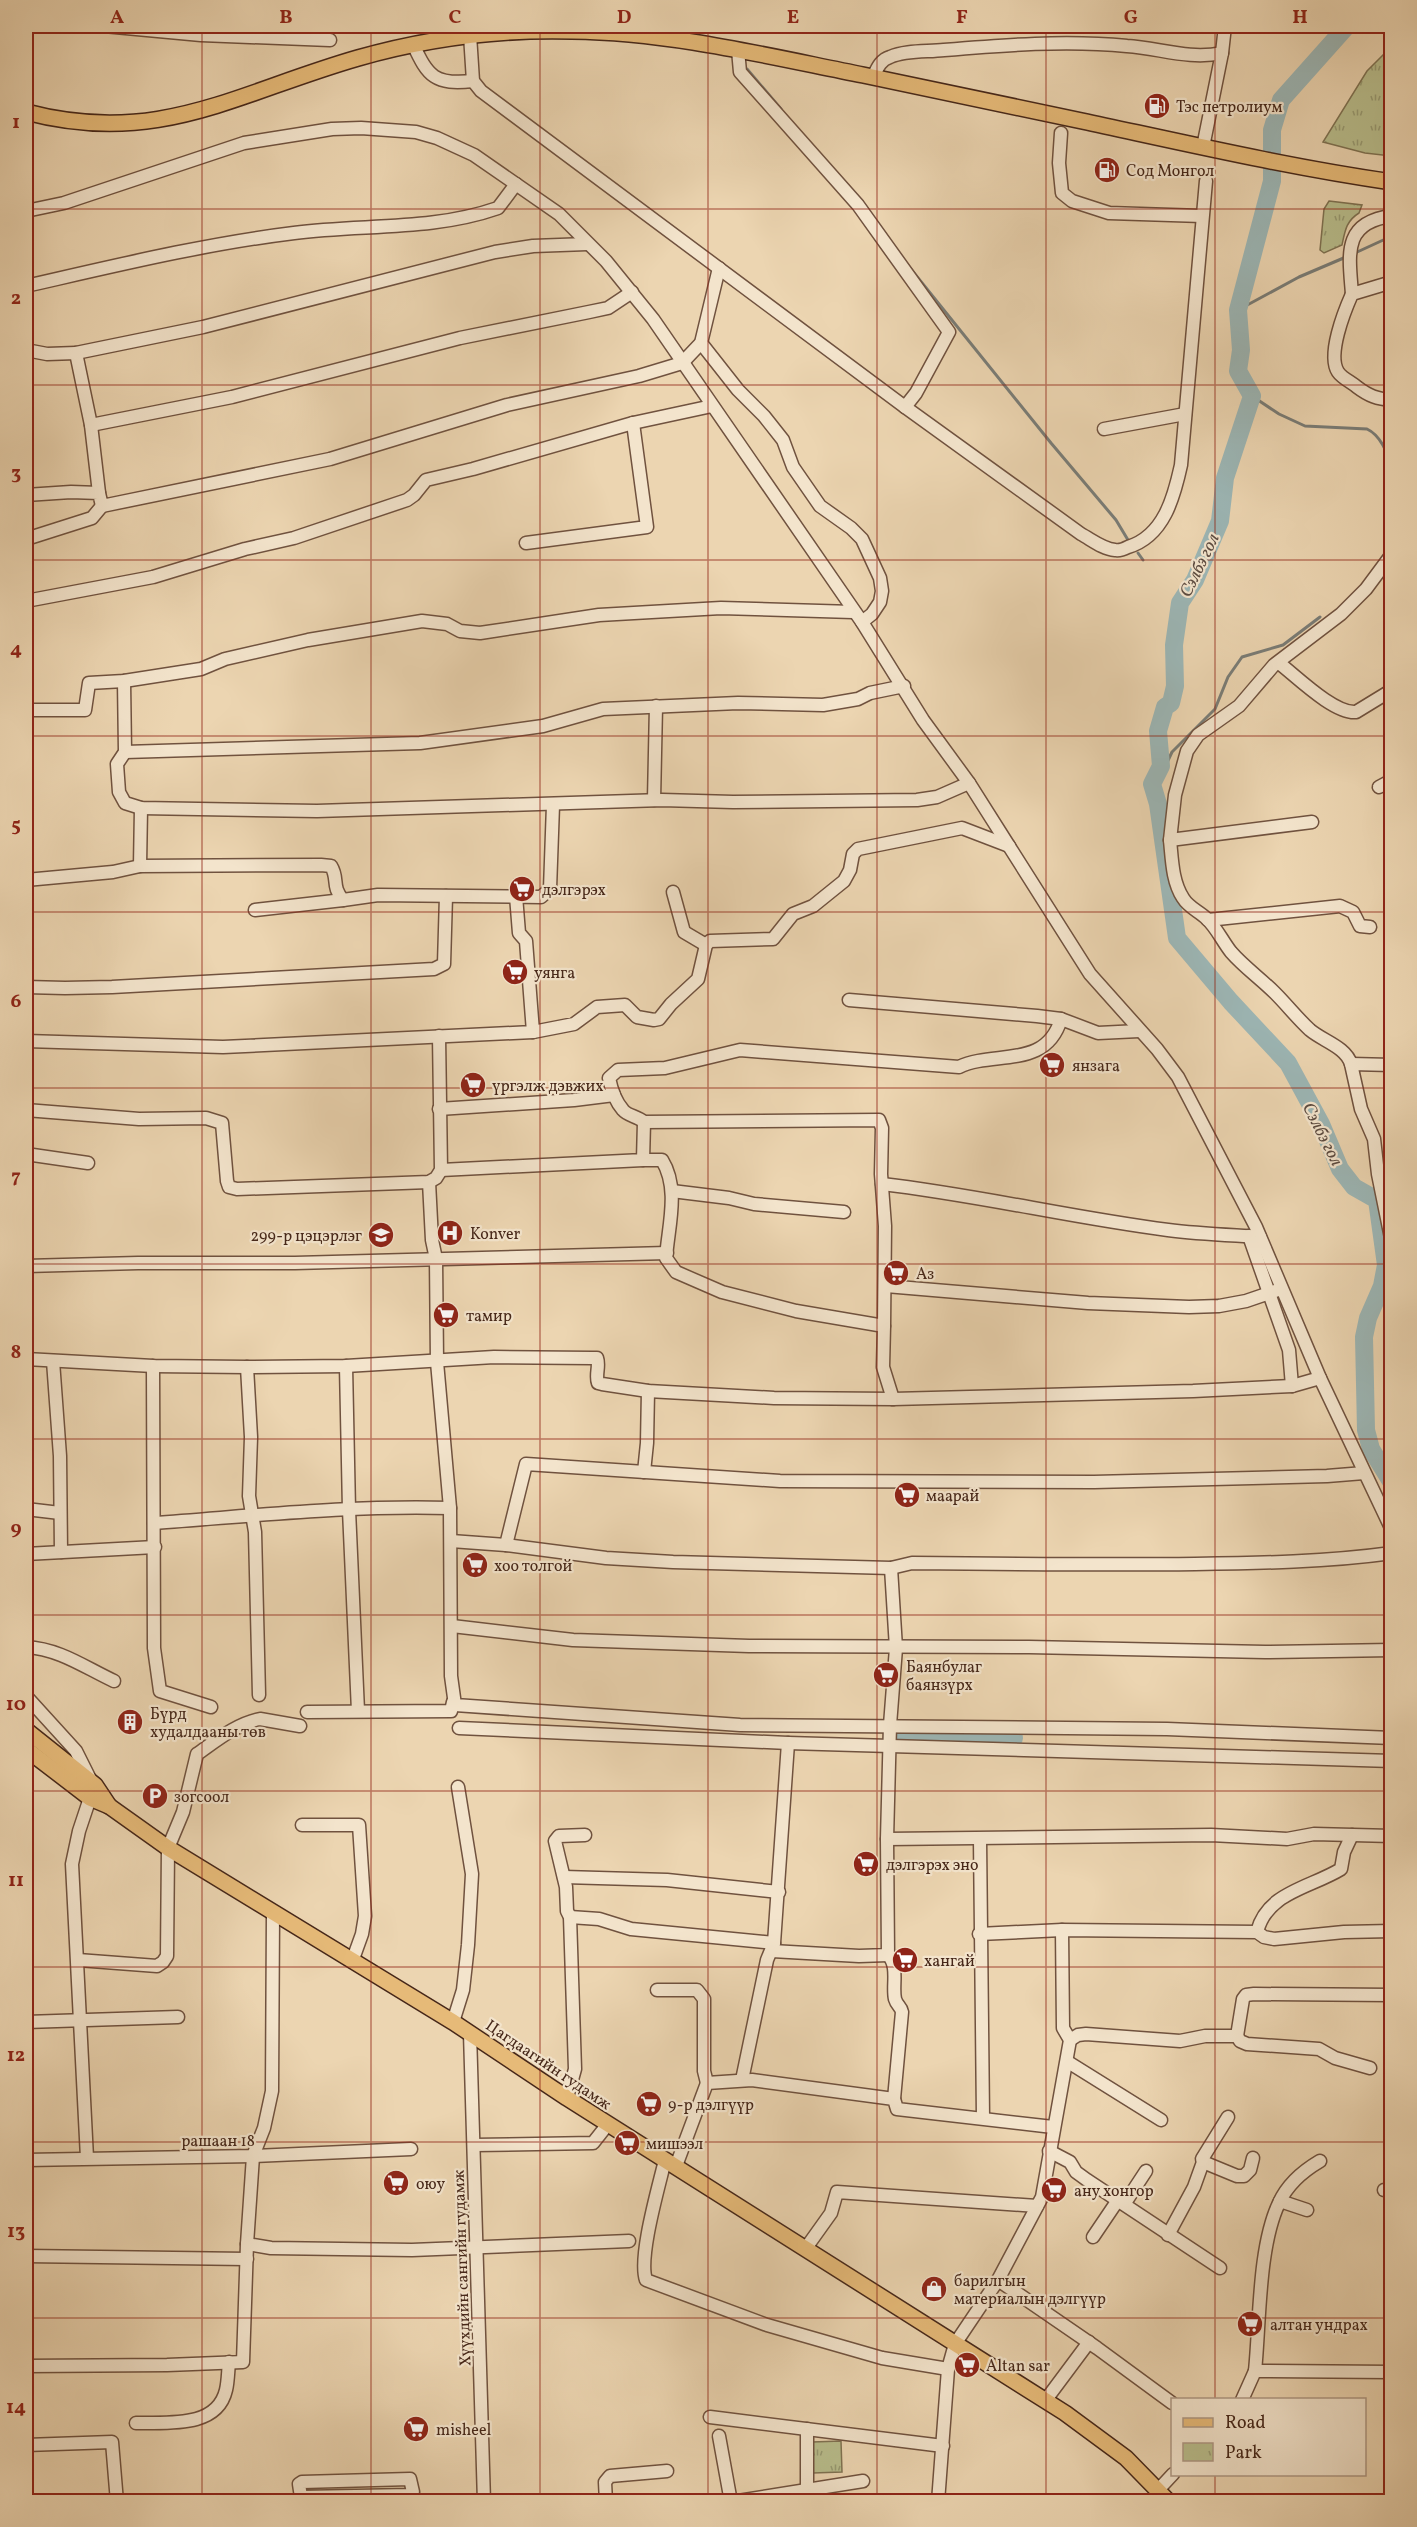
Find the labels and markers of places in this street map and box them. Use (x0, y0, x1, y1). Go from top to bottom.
fuel station icon: Тэс петролиум (1142, 91, 1172, 121)
place label: Тэс петролиум (1176, 97, 1282, 119)
fuel station icon: Сод Монгол (1092, 155, 1122, 185)
place label: Сод Монгол (1126, 161, 1214, 183)
supermarket icon: дэлгэрэх (507, 874, 537, 904)
place label: дэлгэрэх (542, 880, 606, 902)
supermarket icon: уянга (500, 957, 530, 987)
place label: уянга (534, 963, 575, 985)
supermarket icon: янзага (1037, 1050, 1067, 1080)
place label: янзага (1072, 1056, 1120, 1078)
supermarket icon: үргэлж дэвжих (458, 1070, 488, 1100)
place label: үргэлж дэвжих (492, 1076, 604, 1098)
hospital icon: Konver (435, 1218, 465, 1248)
school or university icon: 299-р цэцэрлэг (366, 1220, 396, 1250)
place label: Konver (470, 1224, 521, 1246)
place label: 299-р цэцэрлэг (251, 1226, 362, 1248)
supermarket icon: Аз (881, 1258, 911, 1288)
place label: Аз (916, 1264, 934, 1286)
supermarket icon: тамир (431, 1300, 461, 1330)
place label: тамир (466, 1306, 512, 1328)
supermarket icon: маарай (892, 1480, 922, 1510)
place label: маарай (926, 1486, 980, 1508)
supermarket icon: хоо толгой (460, 1550, 490, 1580)
place label: хоо толгой (494, 1556, 572, 1578)
place label: Баянбулаг баянзүрх (906, 1657, 982, 1697)
supermarket icon: Баянбулаг баянзүрх (871, 1660, 901, 1690)
place label: Бүрд худалдааны төв (150, 1704, 266, 1744)
building icon: Бүрд худалдааны төв (115, 1707, 145, 1737)
parking icon: зогсоол (140, 1781, 170, 1811)
place label: зогсоол (174, 1787, 229, 1809)
supermarket icon: дэлгэрэх эно (851, 1849, 881, 1879)
place label: дэлгэрэх эно (886, 1855, 979, 1877)
supermarket icon: хангай (890, 1945, 920, 1975)
place label: хангай (924, 1951, 975, 1973)
supermarket icon: 9-р дэлгүүр (634, 2089, 664, 2119)
place label: 9-р дэлгүүр (668, 2095, 754, 2117)
supermarket icon: мишээл (612, 2128, 642, 2158)
place label: мишээл (646, 2134, 704, 2156)
supermarket icon: оюу (381, 2168, 411, 2198)
place label: оюу (416, 2174, 445, 2196)
supermarket icon: ану хонгор (1039, 2175, 1069, 2205)
place label: ану хонгор (1074, 2181, 1154, 2203)
place label: барилгын материалын дэлгүүр (954, 2271, 1106, 2311)
shop icon: барилгын материалын дэлгүүр (919, 2274, 949, 2304)
supermarket icon: алтан ундрах (1235, 2309, 1265, 2339)
place label: алтан ундрах (1270, 2315, 1368, 2337)
supermarket icon: Altan sar (952, 2350, 982, 2380)
place label: Altan sar (986, 2356, 1050, 2378)
supermarket icon: misheel (401, 2414, 431, 2444)
place label: misheel (436, 2420, 492, 2442)

